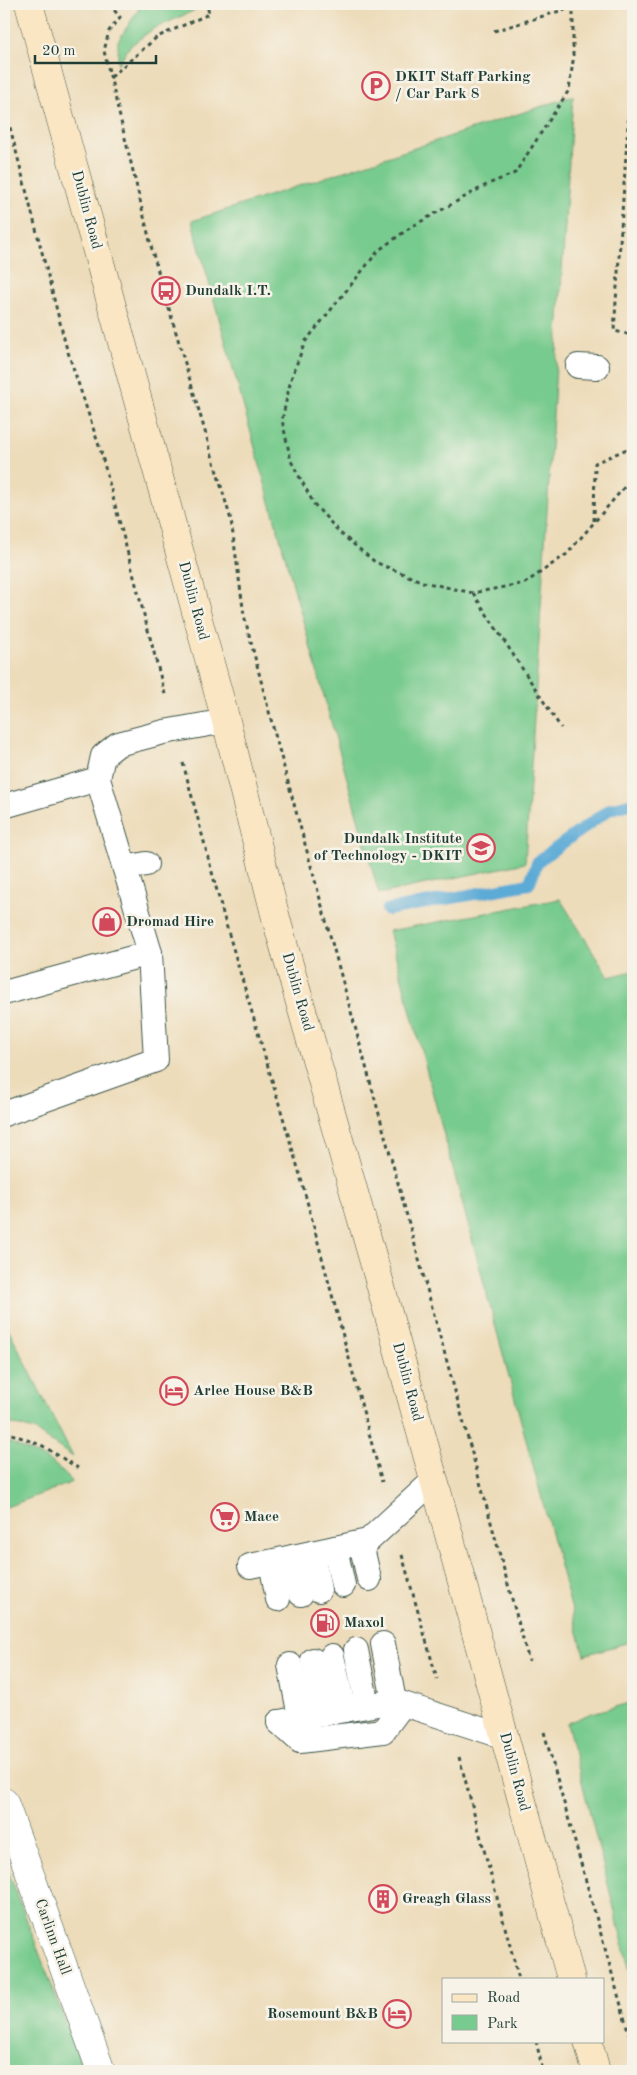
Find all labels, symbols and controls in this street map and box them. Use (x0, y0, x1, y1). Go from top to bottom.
scale bar (35, 32, 156, 64)
text: 20 m (42, 44, 76, 59)
place label: DKIT Staff Parking / Car Park 8 (395, 70, 531, 102)
parking icon: DKIT Staff Parking / Car Park 8 (361, 71, 391, 101)
street label: Dublin Road (68, 169, 104, 251)
bus stop icon: Dundalk I.T. (151, 276, 181, 306)
place label: Dundalk I.T. (185, 284, 271, 299)
street label: Dublin Road (175, 560, 211, 642)
place label: Dundalk Institute of Technology - DKIT (314, 832, 462, 864)
school or university icon: Dundalk Institute of Technology - DKIT (466, 833, 496, 863)
shop icon: Dromad Hire (92, 907, 122, 937)
place label: Dromad Hire (126, 915, 214, 930)
street label: Dublin Road (279, 951, 315, 1033)
street label: Dublin Road (389, 1341, 425, 1423)
hotel icon: Arlee House B&B (159, 1376, 189, 1406)
place label: Arlee House B&B (193, 1384, 313, 1399)
supermarket icon: Mace (210, 1502, 240, 1532)
place label: Mace (244, 1510, 279, 1525)
fuel station icon: Maxol (310, 1608, 340, 1638)
place label: Maxol (344, 1616, 385, 1631)
street label: Dublin Road (496, 1731, 532, 1813)
building icon: Greagh Glass (368, 1884, 398, 1914)
place label: Greagh Glass (402, 1892, 491, 1907)
street label: Carlinn Hall (31, 1897, 73, 1977)
legend (442, 1978, 604, 2042)
text: Road (487, 1991, 521, 2006)
hotel icon: Rosemount B&B (382, 1999, 412, 2029)
place label: Rosemount B&B (267, 2007, 378, 2022)
text: Park (487, 2017, 518, 2032)

